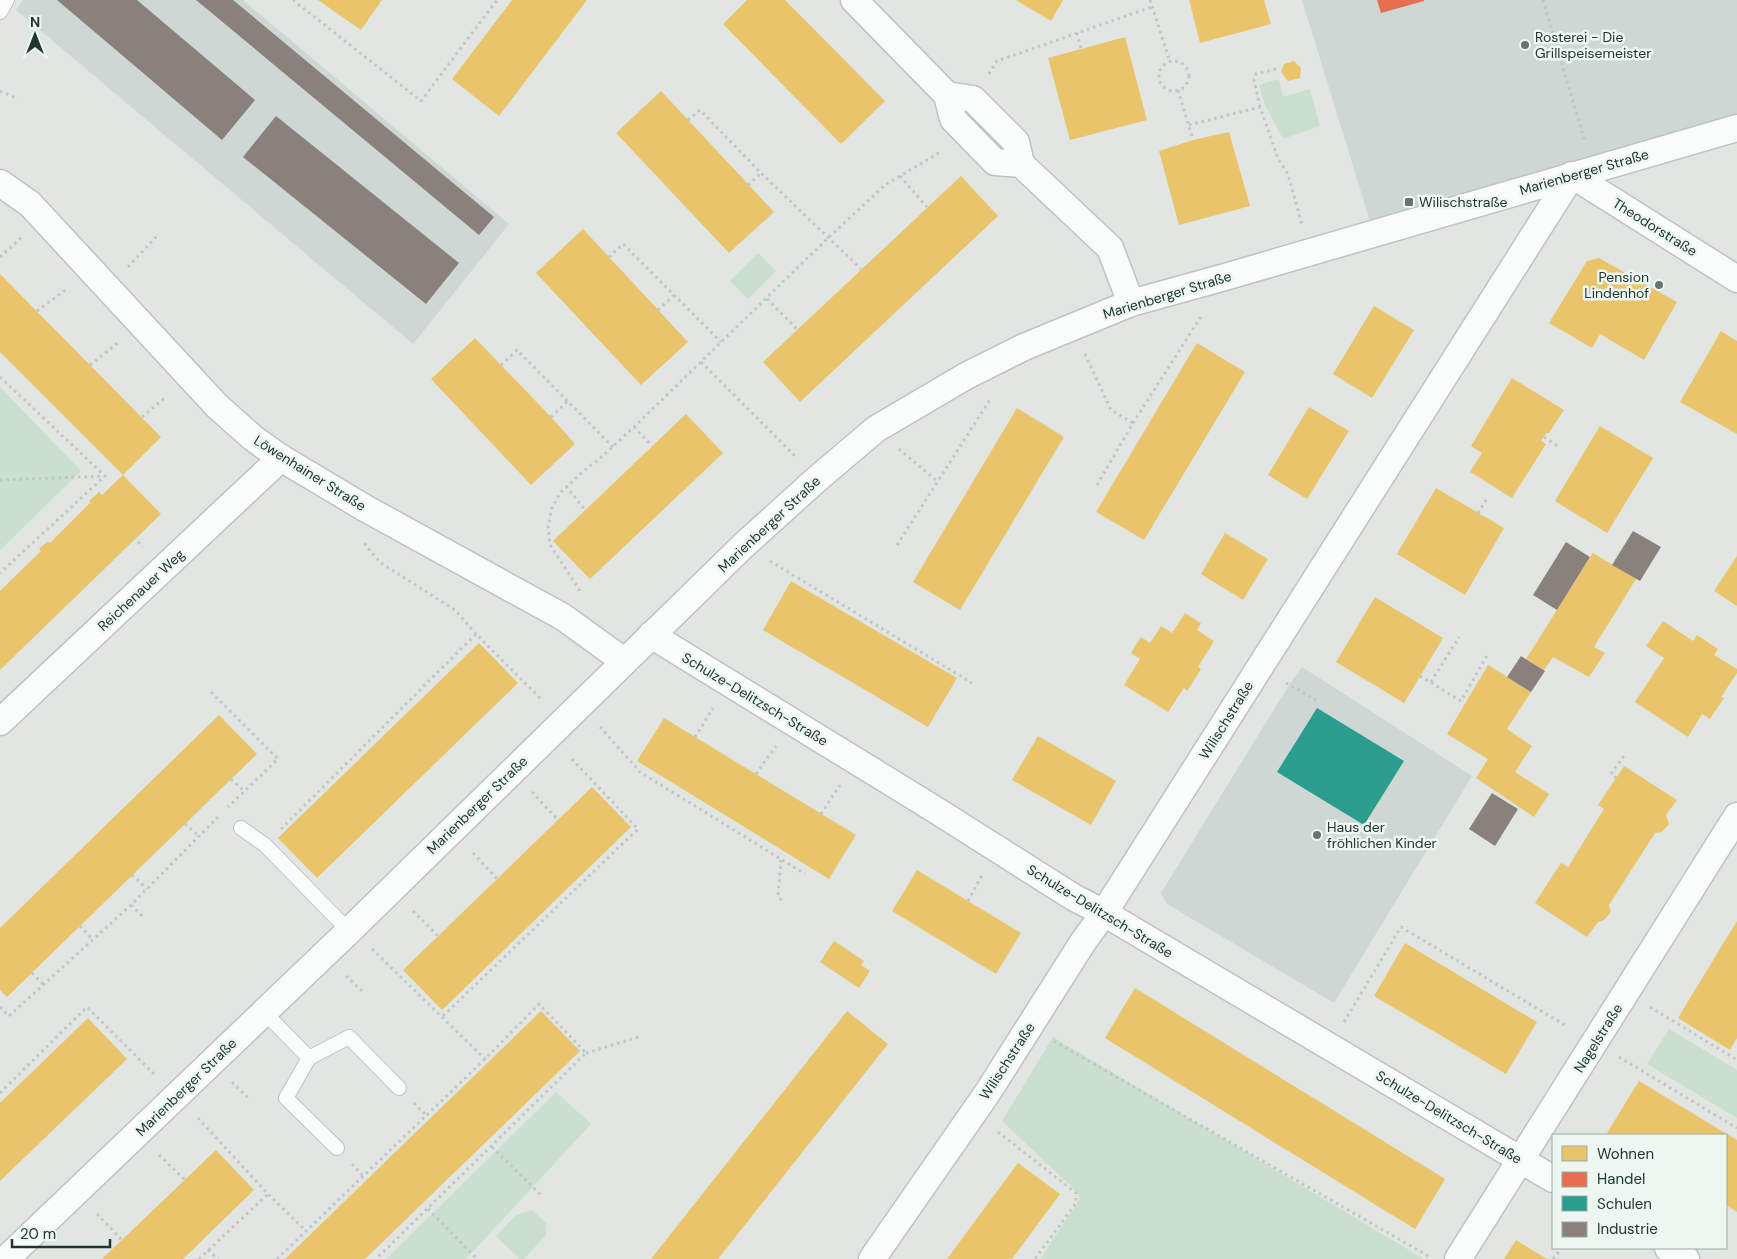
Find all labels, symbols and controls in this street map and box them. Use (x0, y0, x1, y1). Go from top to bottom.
north arrow (10, 10, 60, 60)
text: N (30, 13, 40, 31)
place label: Rosterei - Die Grillspeisemeister (1535, 28, 1651, 62)
marker: Rosterei - Die Grillspeisemeister (1519, 39, 1531, 51)
street label: Marienberger Straße (1517, 145, 1651, 199)
place label: Wilischstraße (1419, 193, 1508, 211)
street label: Theodorstraße (1609, 194, 1701, 260)
marker: Wilischstraße (1403, 196, 1415, 208)
street label: Marienberger Straße (1101, 267, 1233, 323)
place label: Pension Lindenhof (1584, 268, 1649, 302)
marker: Pension Lindenhof (1653, 279, 1665, 291)
street label: Löwenhainer Straße (251, 431, 369, 515)
street label: Marienberger Straße (714, 472, 824, 576)
street label: Reichenauer Weg (94, 545, 188, 635)
street label: Schulze-Delitzsch-Straße (679, 648, 831, 750)
street label: Wilischstraße (1195, 678, 1257, 762)
street label: Marienberger Straße (423, 752, 531, 858)
place label: Haus der fröhlichen Kinder (1327, 818, 1437, 852)
marker: Haus der fröhlichen Kinder (1311, 829, 1323, 841)
street label: Schulze-Delitzsch-Straße (1024, 860, 1176, 962)
street label: Nagelstraße (1570, 1000, 1626, 1076)
street label: Wilischstraße (975, 1019, 1039, 1103)
street label: Marienberger Straße (132, 1034, 240, 1140)
street label: Schulze-Delitzsch-Straße (1373, 1066, 1525, 1168)
legend (1552, 1134, 1727, 1249)
text: Wohnen (1597, 1144, 1654, 1164)
text: Handel (1597, 1169, 1645, 1189)
text: Schulen (1597, 1194, 1652, 1214)
scale bar (12, 1216, 110, 1248)
text: Industrie (1597, 1219, 1658, 1239)
text: 20 m (20, 1224, 56, 1244)

